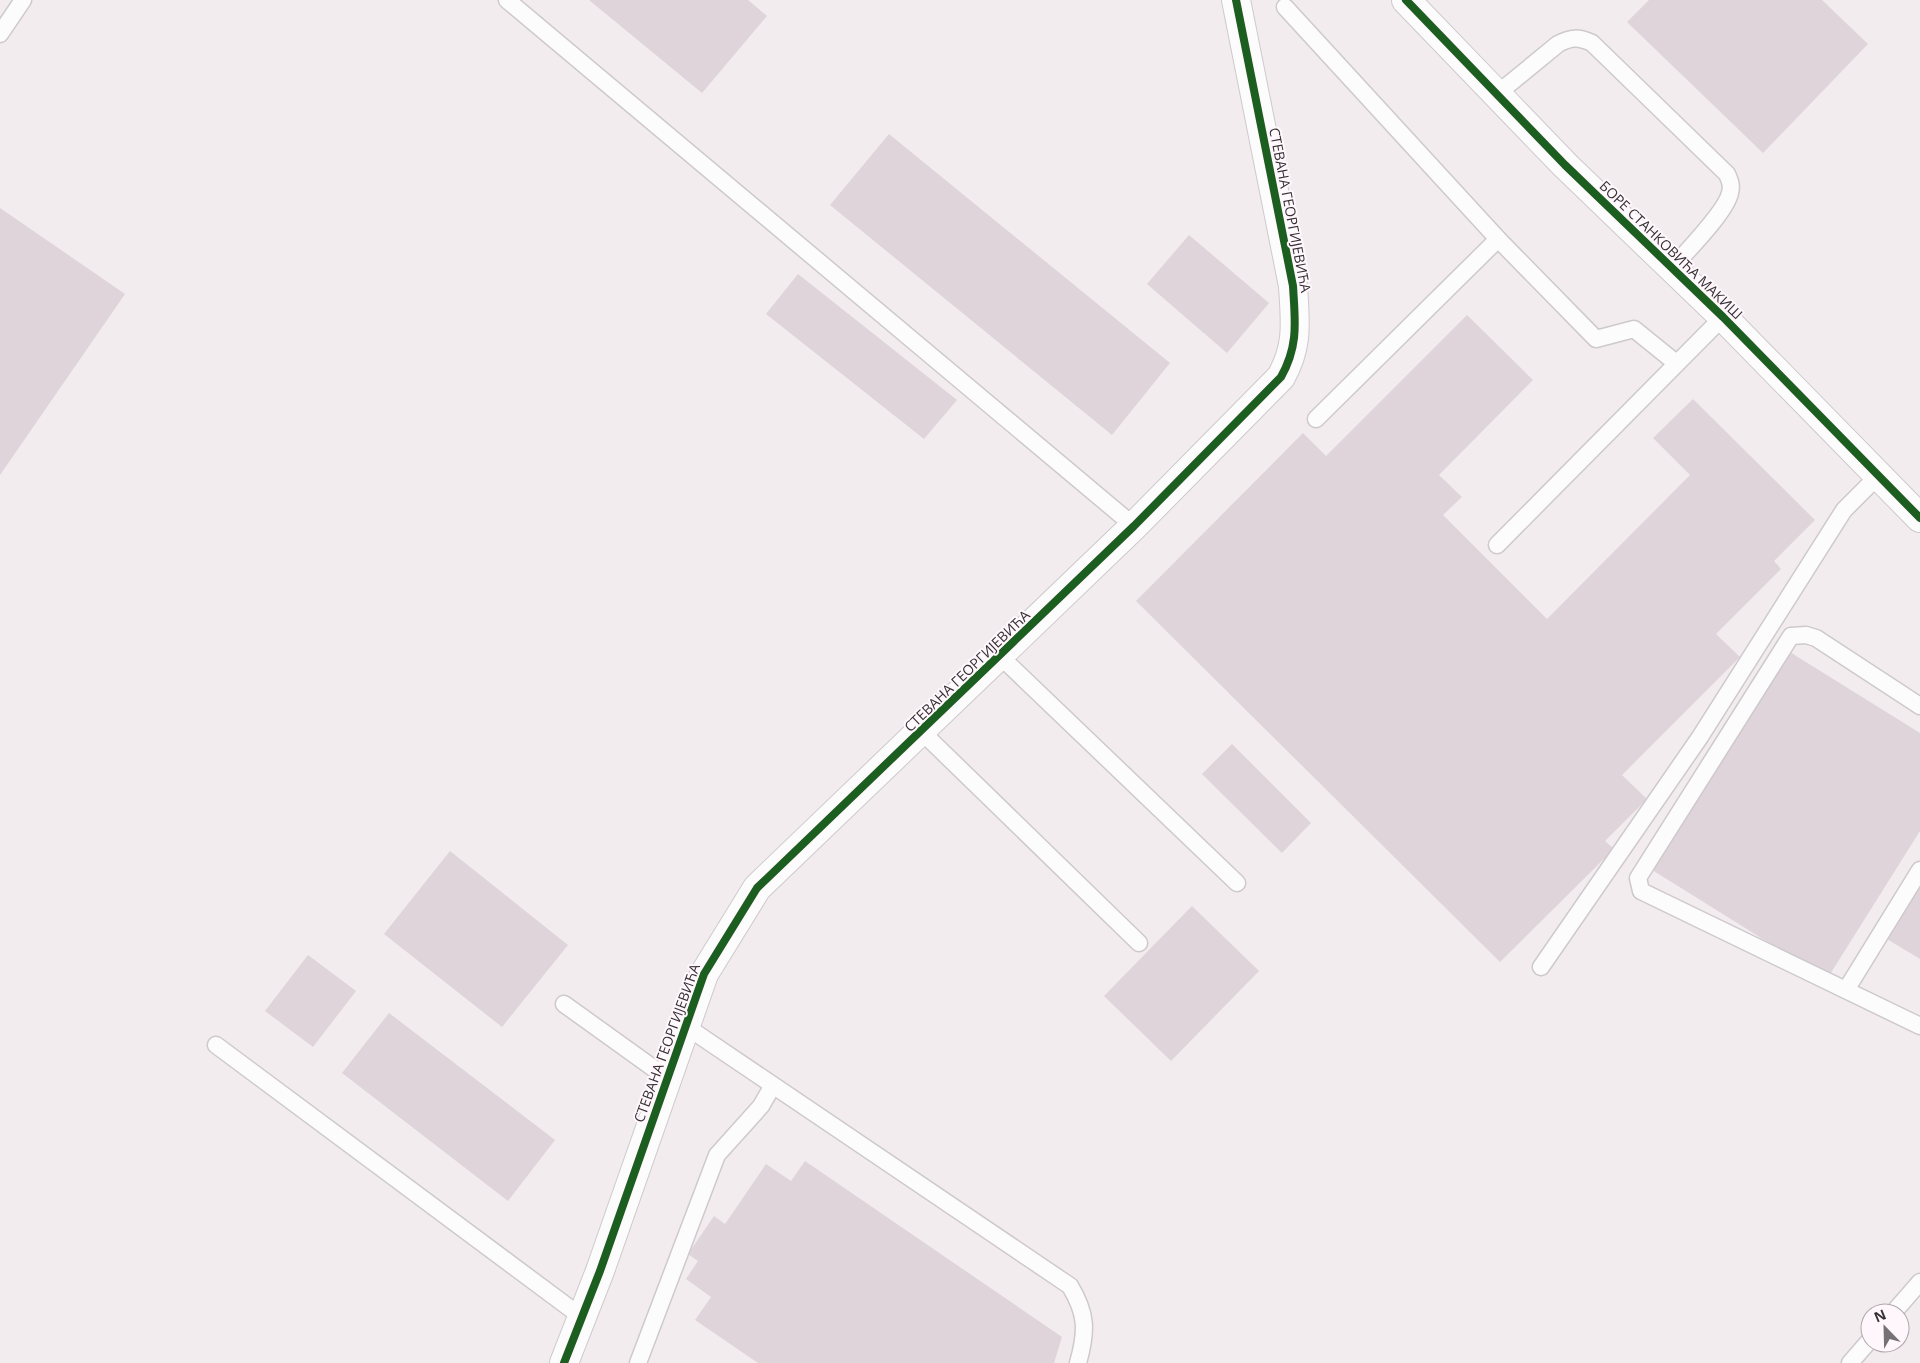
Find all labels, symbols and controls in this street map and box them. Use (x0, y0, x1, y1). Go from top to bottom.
street label: СТЕВАНА ГЕОРГИЈЕВИЋА (1265, 126, 1316, 294)
street label: БОРЕ СТАНКОВИЋА МАКИШ (1596, 176, 1747, 323)
street label: СТЕВАНА ГЕОРГИЈЕВИЋА (900, 605, 1034, 736)
street label: СТЕВАНА ГЕОРГИЈЕВИЋА (629, 961, 704, 1125)
north arrow (1860, 1303, 1910, 1353)
text: N (1871, 1305, 1889, 1327)

